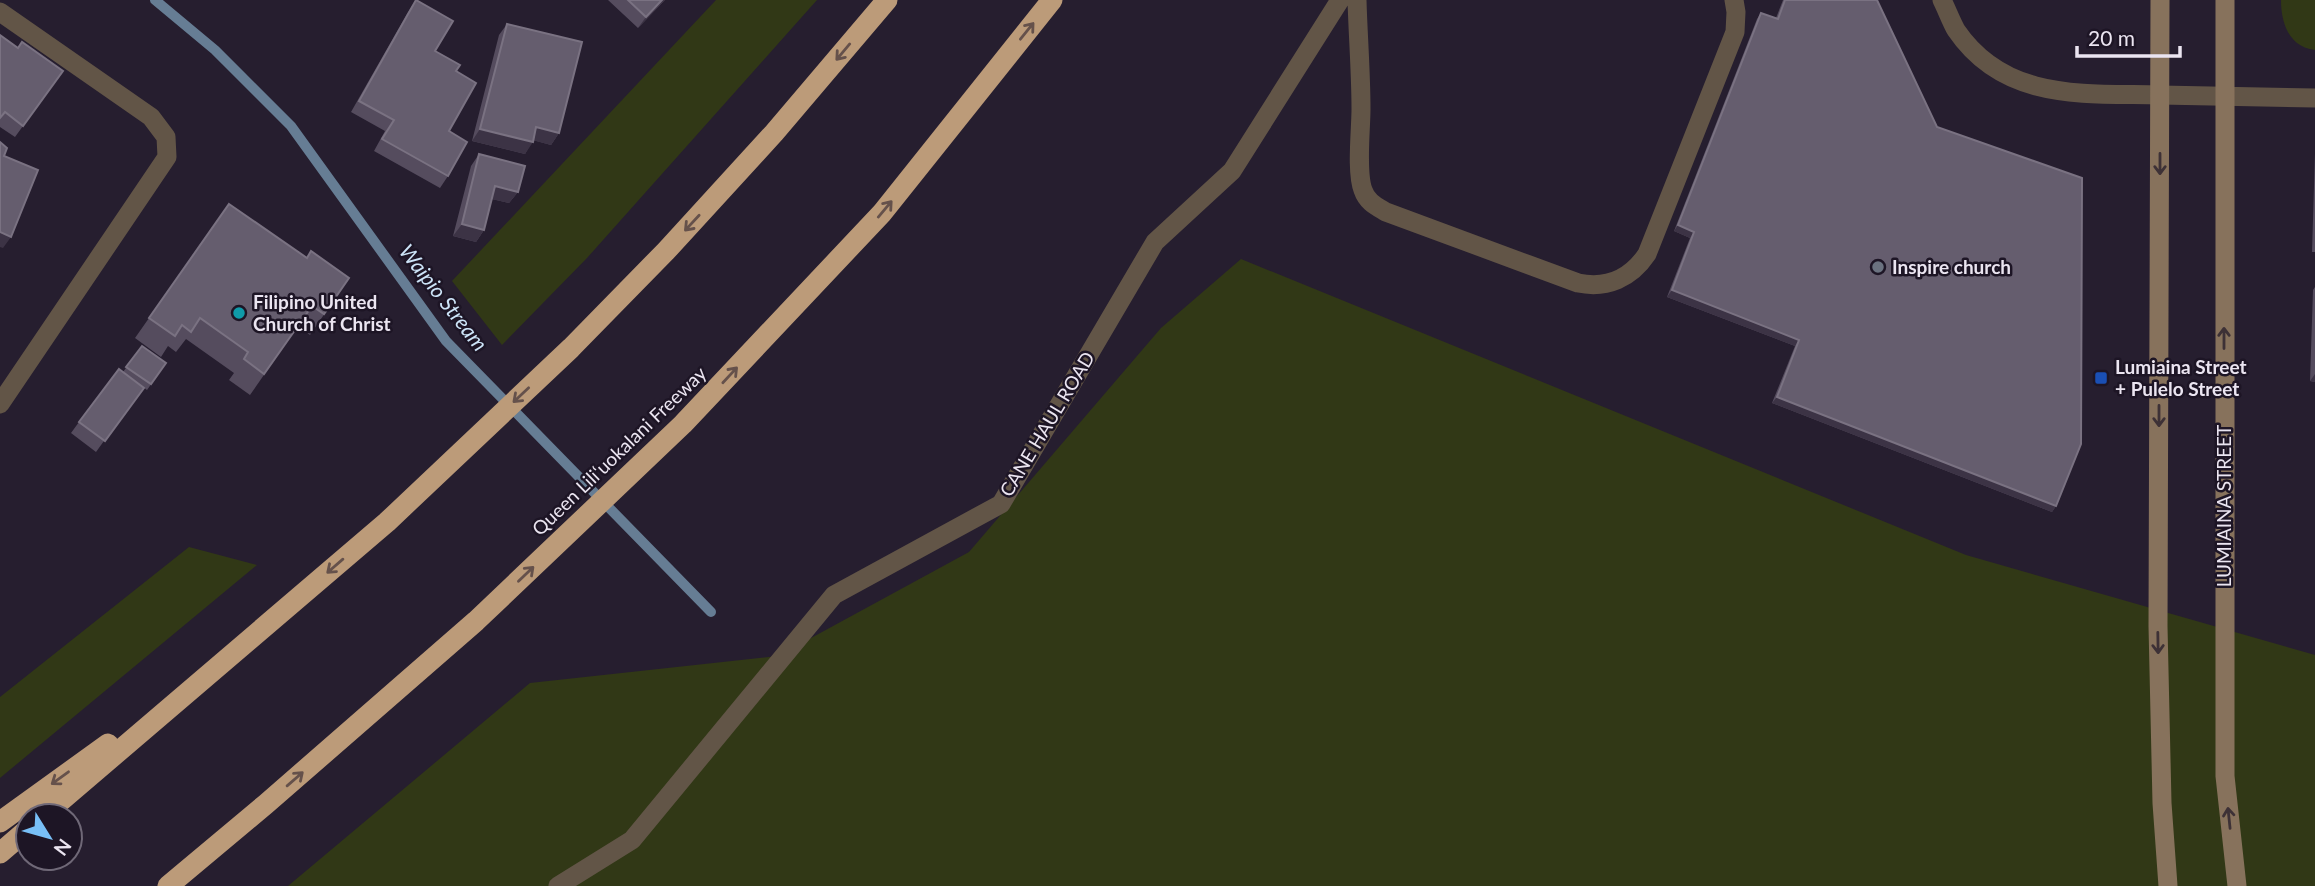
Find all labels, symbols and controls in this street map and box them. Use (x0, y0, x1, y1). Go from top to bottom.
scale bar (2077, 14, 2180, 58)
one-way arrow (1020, 22, 1035, 40)
text: 20 m (2088, 25, 2135, 50)
one-way arrow (835, 43, 851, 61)
one-way arrow (2153, 152, 2167, 175)
one-way arrow (878, 200, 893, 218)
one-way arrow (685, 213, 701, 231)
water label: Waipio Stream (395, 239, 493, 355)
place label: Inspire church (1892, 255, 2011, 278)
marker: Inspire church (1870, 259, 1886, 275)
place label: Filipino United Church of Christ (253, 290, 391, 335)
marker: Filipino United Church of Christ (231, 305, 247, 321)
one-way arrow (2217, 327, 2231, 350)
street label: CANE HAUL ROAD (994, 347, 1099, 500)
place label: Lumiaina Street + Pulelo Street (2115, 355, 2247, 400)
street label: Queen Liliʻuokalani Freeway (527, 361, 711, 540)
one-way arrow (721, 367, 738, 384)
marker: Lumiaina Street + Pulelo Street (2093, 370, 2109, 386)
one-way arrow (513, 386, 530, 403)
one-way arrow (2152, 404, 2166, 427)
street label: LUMIAINA STREET (2212, 425, 2235, 587)
one-way arrow (326, 558, 344, 574)
one-way arrow (517, 566, 534, 583)
one-way arrow (2151, 631, 2165, 654)
one-way arrow (52, 771, 70, 786)
one-way arrow (286, 771, 304, 787)
north arrow (14, 802, 84, 872)
one-way arrow (2223, 807, 2236, 830)
text: N (49, 835, 77, 860)

